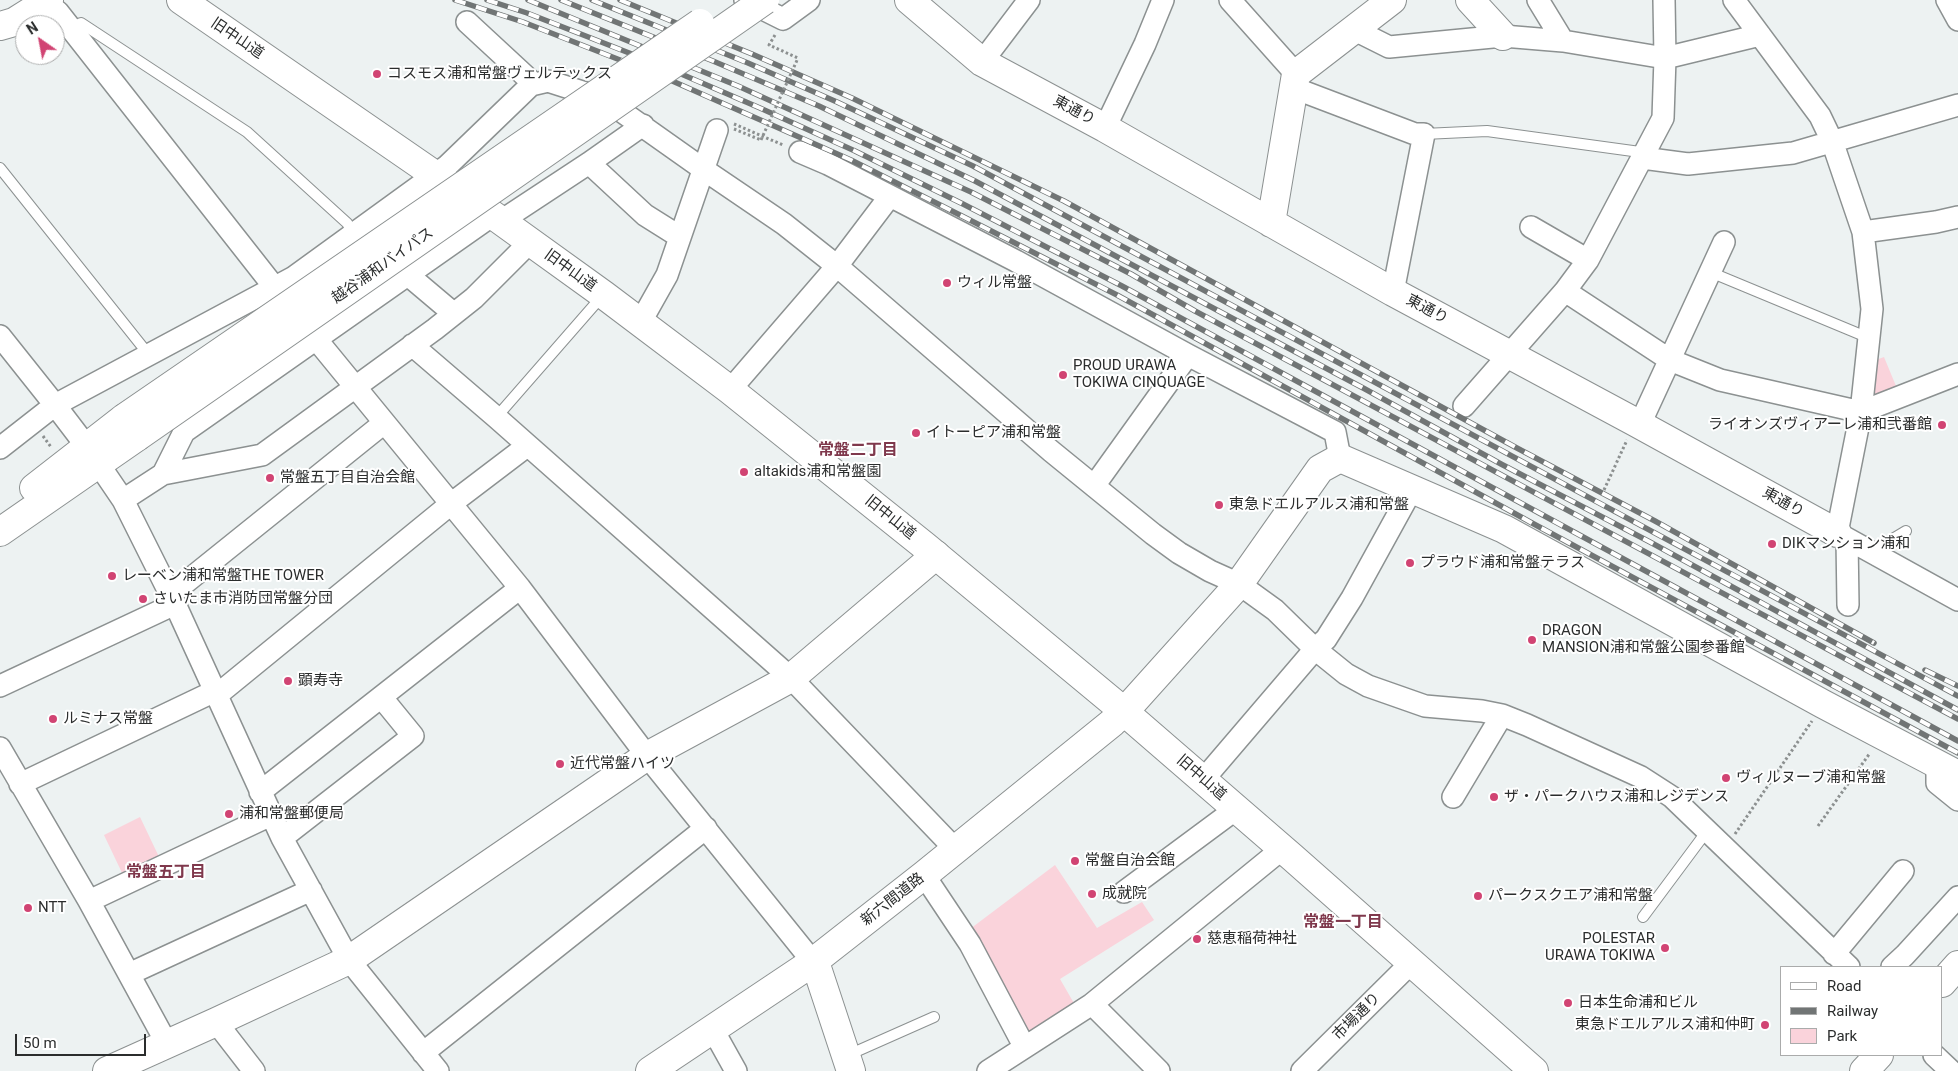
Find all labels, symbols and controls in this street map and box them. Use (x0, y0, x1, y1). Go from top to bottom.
north arrow (15, 15, 65, 65)
street label: 旧中山道 (207, 15, 267, 63)
text: N (24, 19, 41, 38)
place label: コスモス浦和常盤ヴェルテックス (387, 65, 612, 83)
marker: コスモス浦和常盤ヴェルテックス (371, 68, 383, 80)
street label: 東通り (1050, 92, 1098, 130)
street label: 越谷浦和バイパス (329, 224, 437, 308)
street label: 旧中山道 (540, 246, 600, 296)
place label: ウィル常盤 (957, 274, 1032, 292)
marker: ウィル常盤 (941, 277, 953, 289)
street label: 東通り (1403, 291, 1451, 329)
place label: PROUD URAWA TOKIWA CINQUAGE (1073, 357, 1205, 392)
marker: PROUD URAWA TOKIWA CINQUAGE (1057, 369, 1069, 381)
place label: ライオンズヴィアーレ浦和弐番館 (1708, 416, 1932, 434)
marker: ライオンズヴィアーレ浦和弐番館 (1936, 419, 1948, 431)
place label: イトーピア浦和常盤 (926, 424, 1061, 442)
marker: イトーピア浦和常盤 (910, 427, 922, 439)
district label: 常盤二丁目 (818, 441, 898, 461)
place label: altakids浦和常盤園 (754, 463, 881, 481)
marker: altakids浦和常盤園 (738, 466, 750, 478)
place label: 常盤五丁目自治会館 (280, 469, 415, 487)
marker: 常盤五丁目自治会館 (264, 472, 276, 484)
street label: 東通り (1759, 484, 1807, 522)
street label: 旧中山道 (861, 492, 919, 544)
place label: 東急ドエルアルス浦和常盤 (1229, 496, 1409, 514)
marker: 東急ドエルアルス浦和常盤 (1213, 499, 1225, 511)
place label: DIKマンション浦和 (1782, 535, 1910, 553)
marker: DIKマンション浦和 (1766, 538, 1778, 550)
place label: プラウド浦和常盤テラス (1420, 554, 1585, 572)
marker: プラウド浦和常盤テラス (1404, 557, 1416, 569)
place label: レーベン浦和常盤THE TOWER (122, 567, 324, 585)
marker: レーベン浦和常盤THE TOWER (106, 570, 118, 582)
place label: さいたま市消防団常盤分団 (153, 590, 333, 608)
marker: さいたま市消防団常盤分団 (137, 593, 149, 605)
place label: DRAGON MANSION浦和常盤公園参番館 (1542, 622, 1745, 657)
marker: DRAGON MANSION浦和常盤公園参番館 (1526, 634, 1538, 646)
place label: 顕寿寺 (298, 672, 343, 690)
marker: 顕寿寺 (282, 675, 294, 687)
place label: ルミナス常盤 (63, 710, 153, 728)
marker: ルミナス常盤 (47, 713, 59, 725)
street label: 旧中山道 (1172, 752, 1230, 804)
place label: 近代常盤ハイツ (570, 755, 675, 773)
marker: 近代常盤ハイツ (554, 758, 566, 770)
place label: ヴィルヌーブ浦和常盤 (1736, 769, 1886, 787)
marker: ヴィルヌーブ浦和常盤 (1720, 772, 1732, 784)
place label: ザ・パークハウス浦和レジデンス (1504, 788, 1729, 806)
marker: ザ・パークハウス浦和レジデンス (1488, 791, 1500, 803)
place label: 浦和常盤郵便局 (239, 805, 344, 823)
marker: 浦和常盤郵便局 (223, 808, 235, 820)
place label: 常盤自治会館 (1085, 852, 1175, 870)
marker: 常盤自治会館 (1069, 855, 1081, 867)
district label: 常盤五丁目 (126, 863, 206, 883)
street label: 新六間道路 (858, 870, 928, 930)
place label: 成就院 (1102, 885, 1147, 903)
place label: パークスクエア浦和常盤 (1488, 887, 1653, 905)
marker: 成就院 (1086, 888, 1098, 900)
marker: パークスクエア浦和常盤 (1472, 890, 1484, 902)
place label: NTT (38, 899, 67, 917)
marker: NTT (22, 902, 34, 914)
district label: 常盤一丁目 (1303, 913, 1383, 933)
place label: 慈恵稲荷神社 (1207, 930, 1297, 948)
place label: POLESTAR URAWA TOKIWA (1545, 930, 1655, 965)
marker: 慈恵稲荷神社 (1191, 933, 1203, 945)
marker: POLESTAR URAWA TOKIWA (1659, 942, 1671, 954)
legend (1780, 966, 1943, 1056)
text: Road (1827, 977, 1861, 995)
street label: 市場通り (1329, 989, 1385, 1045)
place label: 日本生命浦和ビル (1578, 994, 1698, 1012)
marker: 日本生命浦和ビル (1562, 997, 1574, 1009)
text: Railway (1827, 1002, 1878, 1020)
place label: 東急ドエルアルス浦和仲町 (1575, 1016, 1755, 1034)
marker: 東急ドエルアルス浦和仲町 (1759, 1019, 1771, 1031)
scale bar (18, 1024, 149, 1056)
text: Park (1827, 1027, 1857, 1045)
text: 50 m (23, 1034, 57, 1052)

